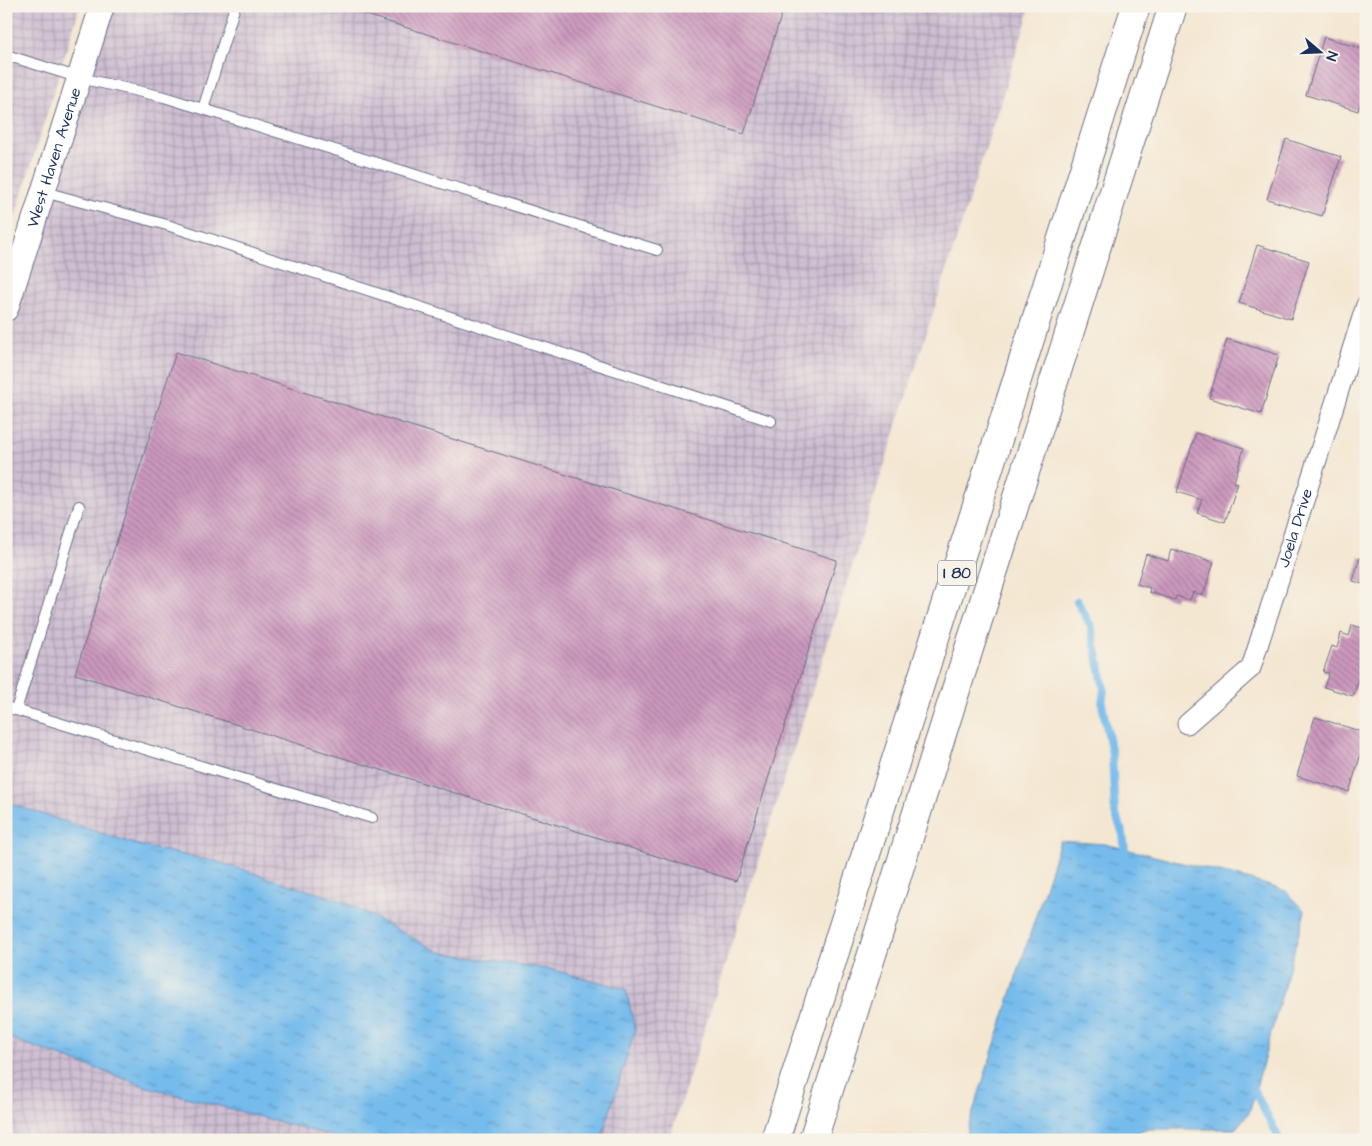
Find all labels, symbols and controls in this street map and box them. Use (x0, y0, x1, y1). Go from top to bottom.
north arrow (1294, 28, 1344, 78)
text: N (1320, 48, 1342, 64)
street label: West Haven Avenue (22, 84, 87, 230)
street label: Joela Drive (1273, 485, 1318, 570)
road number: I 80 (938, 560, 976, 586)

